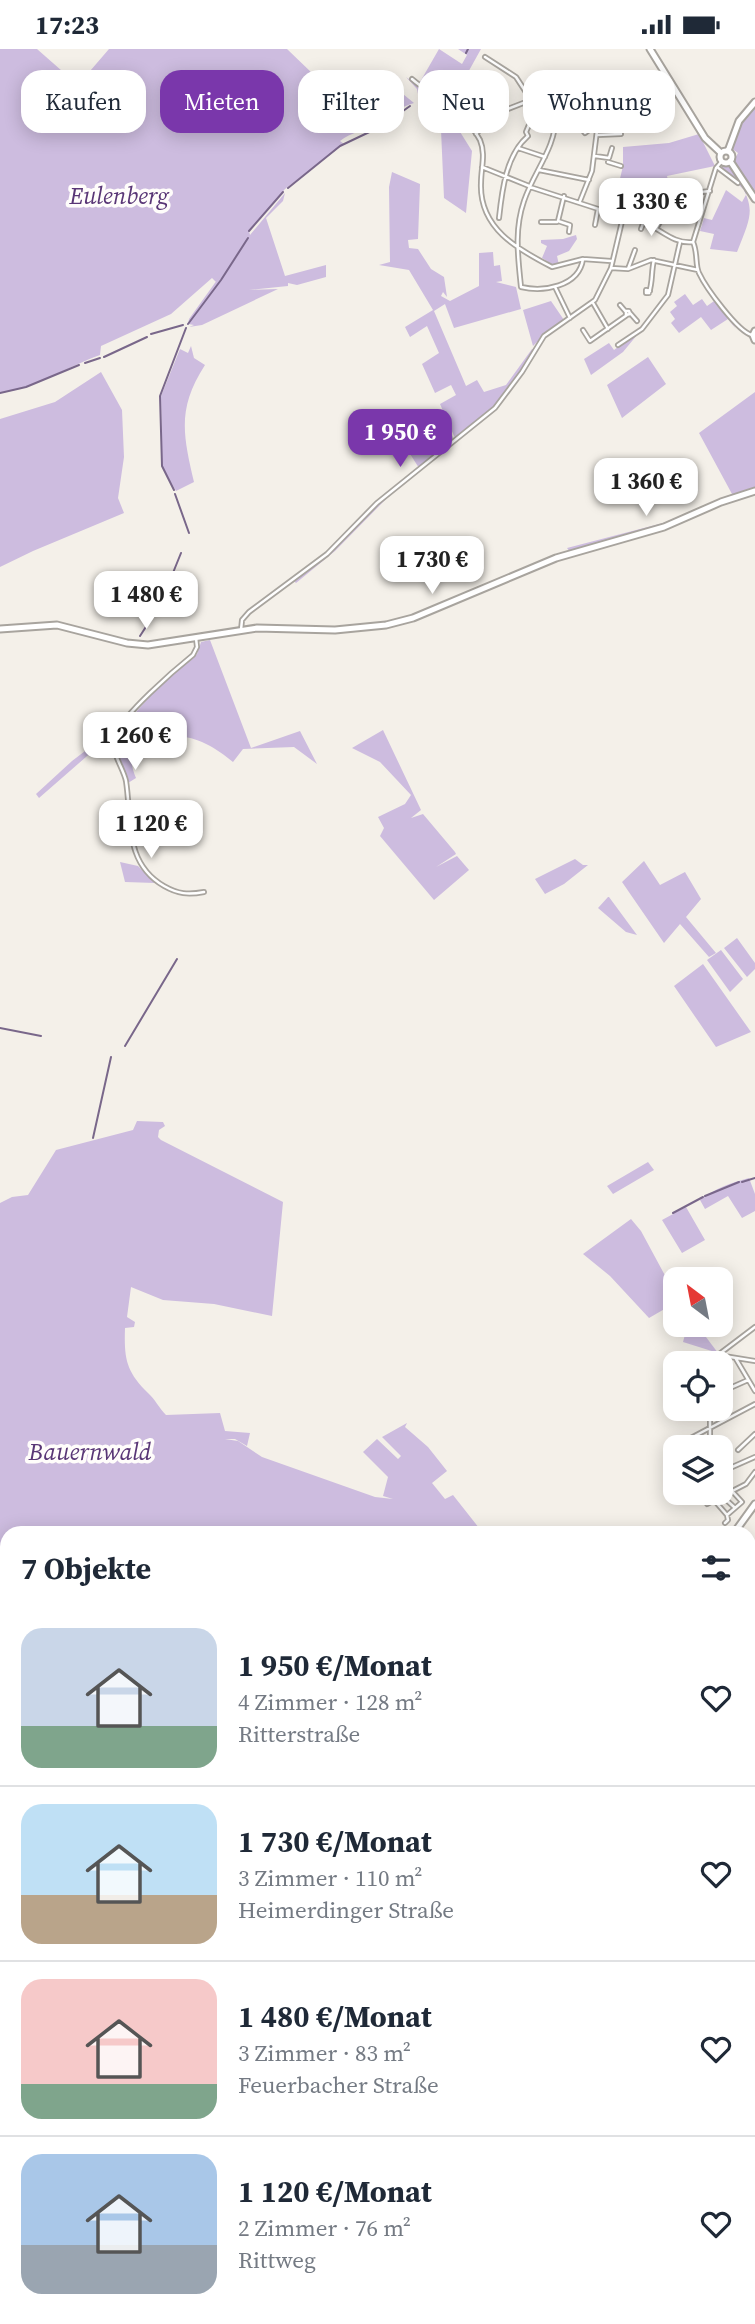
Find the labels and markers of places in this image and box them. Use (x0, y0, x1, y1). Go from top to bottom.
pin: 1 330 € (586, 179, 716, 238)
pin: 1 950 € (335, 409, 465, 469)
pin: 1 360 € (581, 459, 711, 518)
pin: 1 730 € (367, 537, 497, 596)
pin: 1 480 € (81, 571, 211, 631)
pin: 1 260 € (70, 713, 200, 772)
pin: 1 120 € (86, 801, 216, 860)

